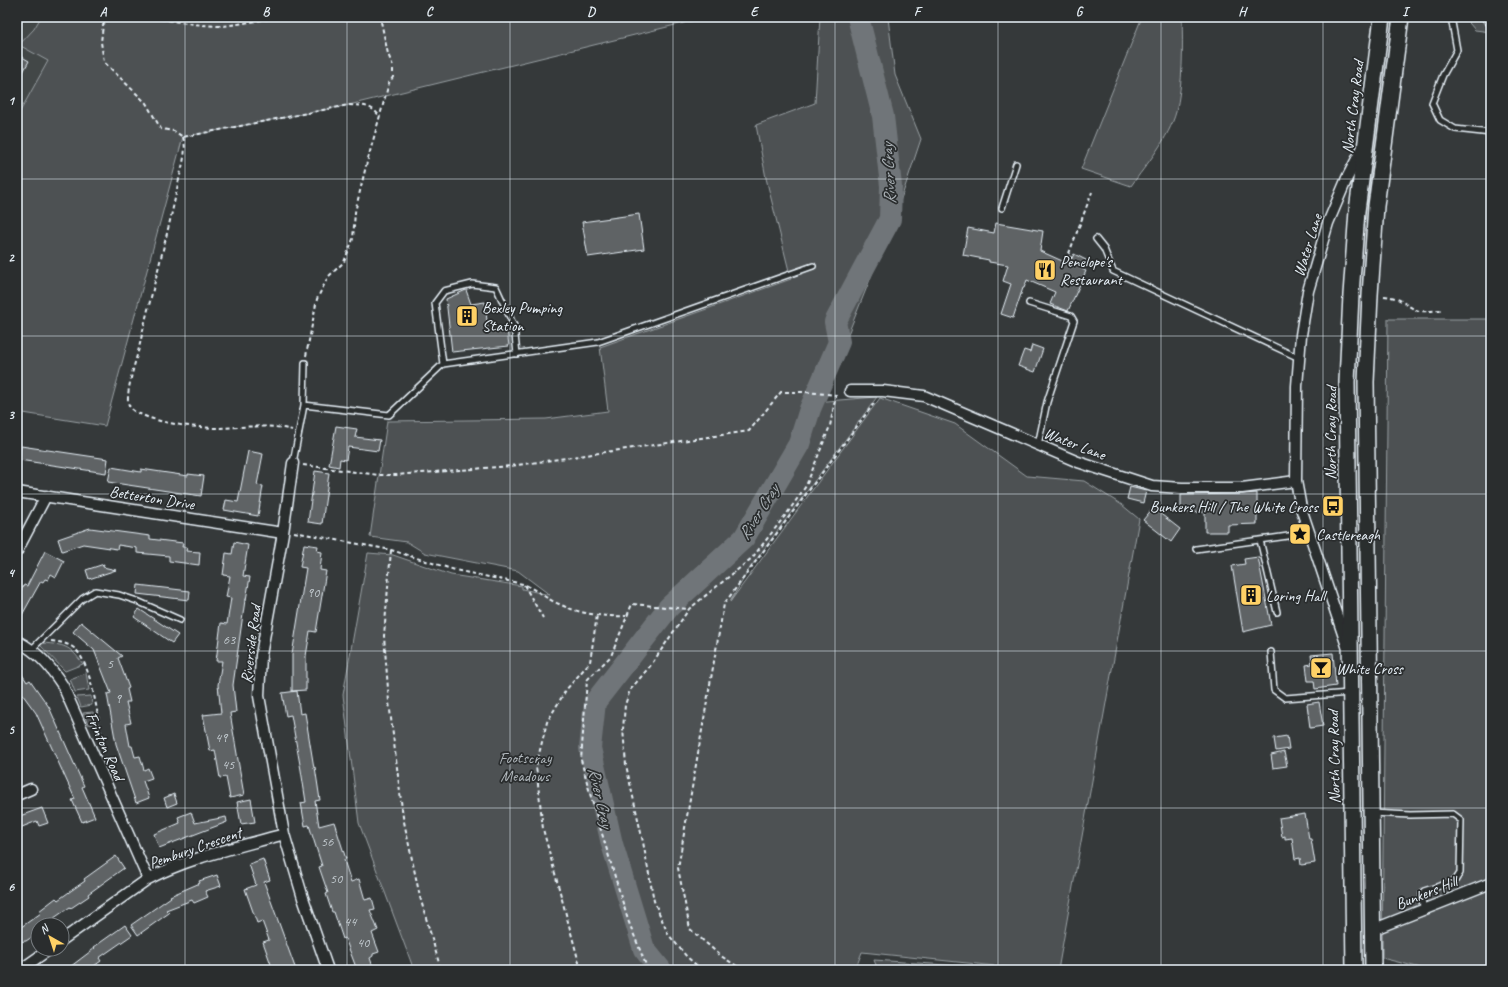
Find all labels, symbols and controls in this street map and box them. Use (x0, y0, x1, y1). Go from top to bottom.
text: A (100, 4, 108, 20)
text: B (263, 4, 271, 20)
text: C (426, 4, 434, 20)
text: D (587, 4, 596, 20)
text: E (751, 4, 760, 20)
text: F (914, 4, 923, 20)
text: G (1076, 4, 1084, 20)
text: H (1238, 4, 1248, 20)
text: I (1402, 4, 1411, 20)
street label: North Cray Road (1337, 57, 1369, 155)
text: 1 (8, 93, 16, 109)
water label: River Cray (876, 140, 901, 205)
street label: Water Lane (1289, 210, 1327, 279)
text: 2 (8, 250, 15, 266)
place label: Penelope's Restaurant (1060, 252, 1124, 290)
restaurant icon: Penelope's Restaurant (1032, 257, 1058, 283)
place label: Bexley Pumping Station (482, 298, 563, 336)
building icon: Bexley Pumping Station (454, 303, 480, 329)
street label: North Cray Road (1321, 384, 1341, 480)
text: 3 (8, 407, 15, 423)
street label: Water Lane (1041, 423, 1110, 465)
water label: River Cray (733, 478, 785, 544)
street label: Betterton Drive (108, 481, 198, 515)
bus stop icon: Bunkers Hill / The White Cross (1320, 493, 1346, 519)
place label: Bunkers Hill / The White Cross (1150, 497, 1320, 517)
place icon: Castlereagh (1287, 521, 1313, 547)
place label: Castlereagh (1316, 525, 1381, 545)
text: 4 (8, 565, 16, 581)
building icon: Loring Hall (1238, 582, 1264, 608)
house number: 90 (307, 584, 321, 601)
place label: Loring Hall (1266, 586, 1328, 606)
street label: Riverside Road (236, 601, 266, 684)
house number: 63 (223, 631, 237, 648)
house number: 5 (107, 655, 114, 672)
bar icon: White Cross (1308, 655, 1334, 681)
place label: White Cross (1336, 659, 1404, 679)
house number: 9 (115, 690, 123, 707)
street label: North Cray Road (1323, 707, 1345, 804)
street label: Frinton Road (81, 709, 130, 786)
text: 5 (8, 722, 15, 738)
house number: 49 (215, 729, 229, 746)
park label: Footscray Meadows (499, 748, 553, 786)
house number: 45 (222, 756, 235, 773)
water label: River Cray (583, 765, 618, 832)
street label: Pembury Crescent (146, 822, 247, 873)
house number: 56 (321, 833, 334, 850)
house number: 50 (330, 870, 344, 887)
street label: Bunkers Hill (1393, 870, 1463, 914)
text: 6 (8, 879, 15, 895)
house number: 44 (344, 913, 358, 930)
north arrow (30, 917, 70, 957)
text: N (37, 920, 52, 937)
house number: 40 (357, 934, 371, 951)

